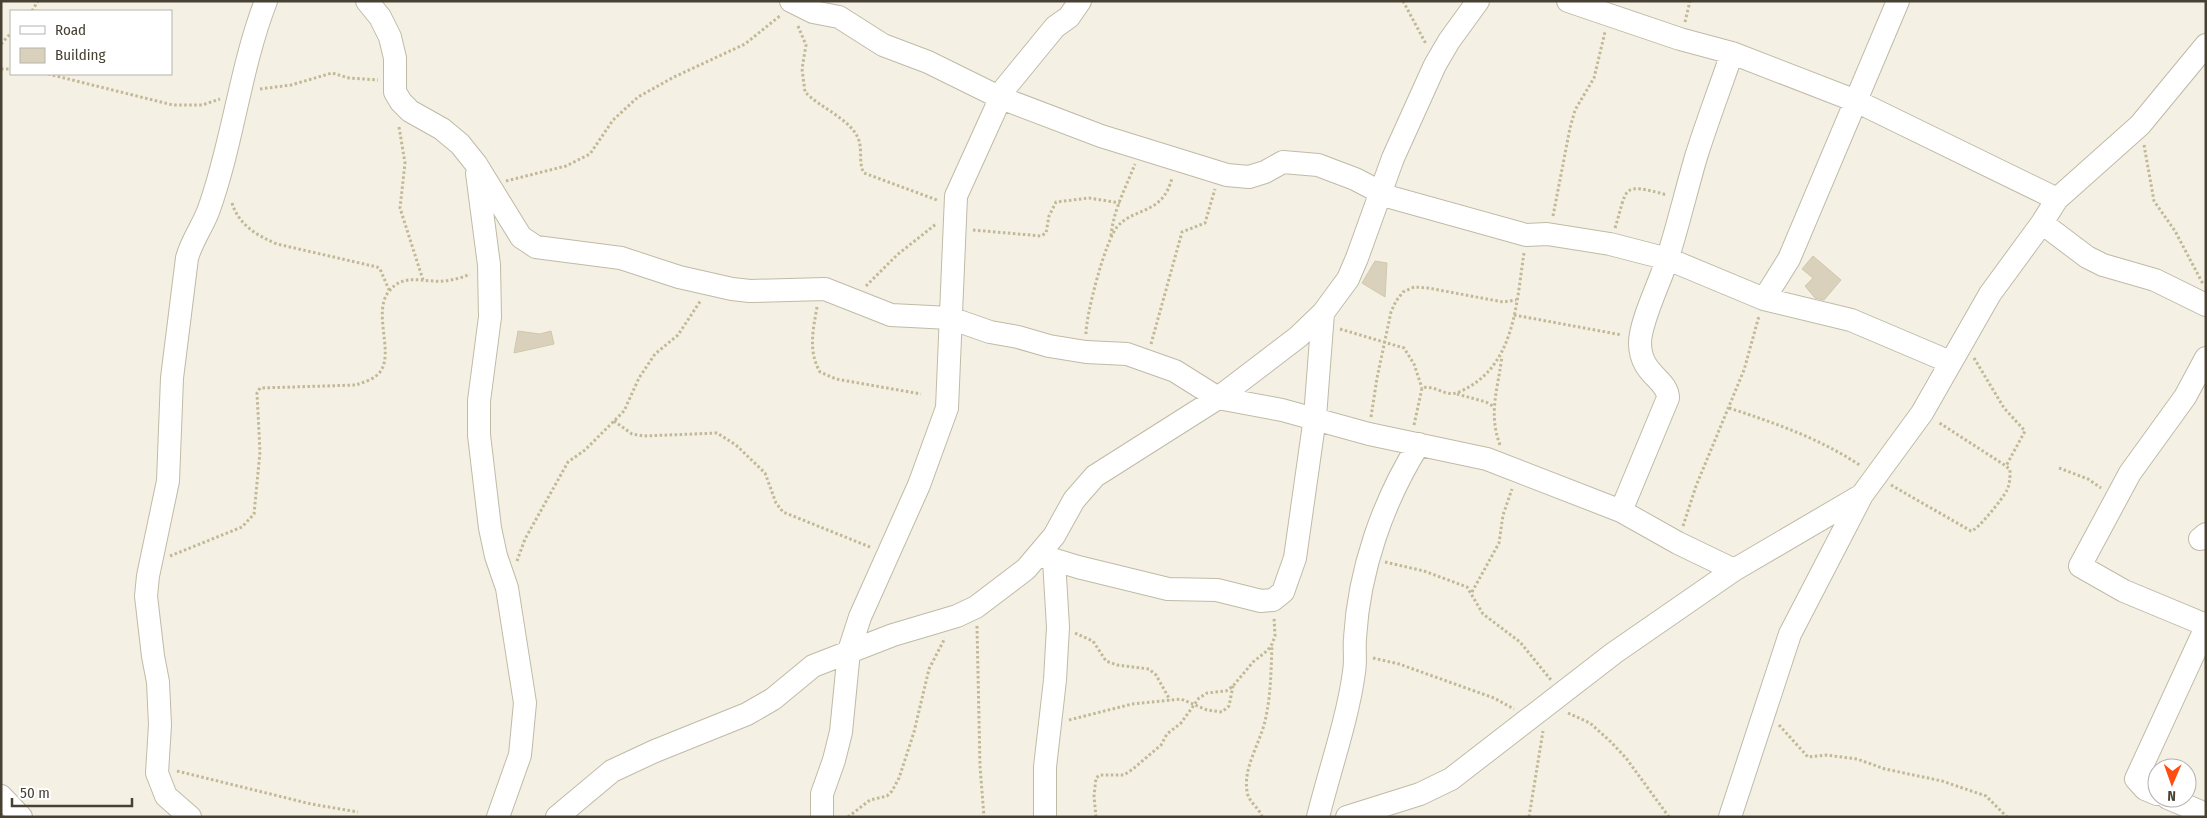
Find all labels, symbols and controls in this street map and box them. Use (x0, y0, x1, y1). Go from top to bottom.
legend (10, 10, 172, 75)
text: Road (55, 21, 86, 39)
text: Building (55, 46, 106, 64)
north arrow (2147, 758, 2197, 808)
scale bar (12, 776, 132, 808)
text: 50 m (20, 784, 50, 802)
text: N (2167, 787, 2176, 804)

